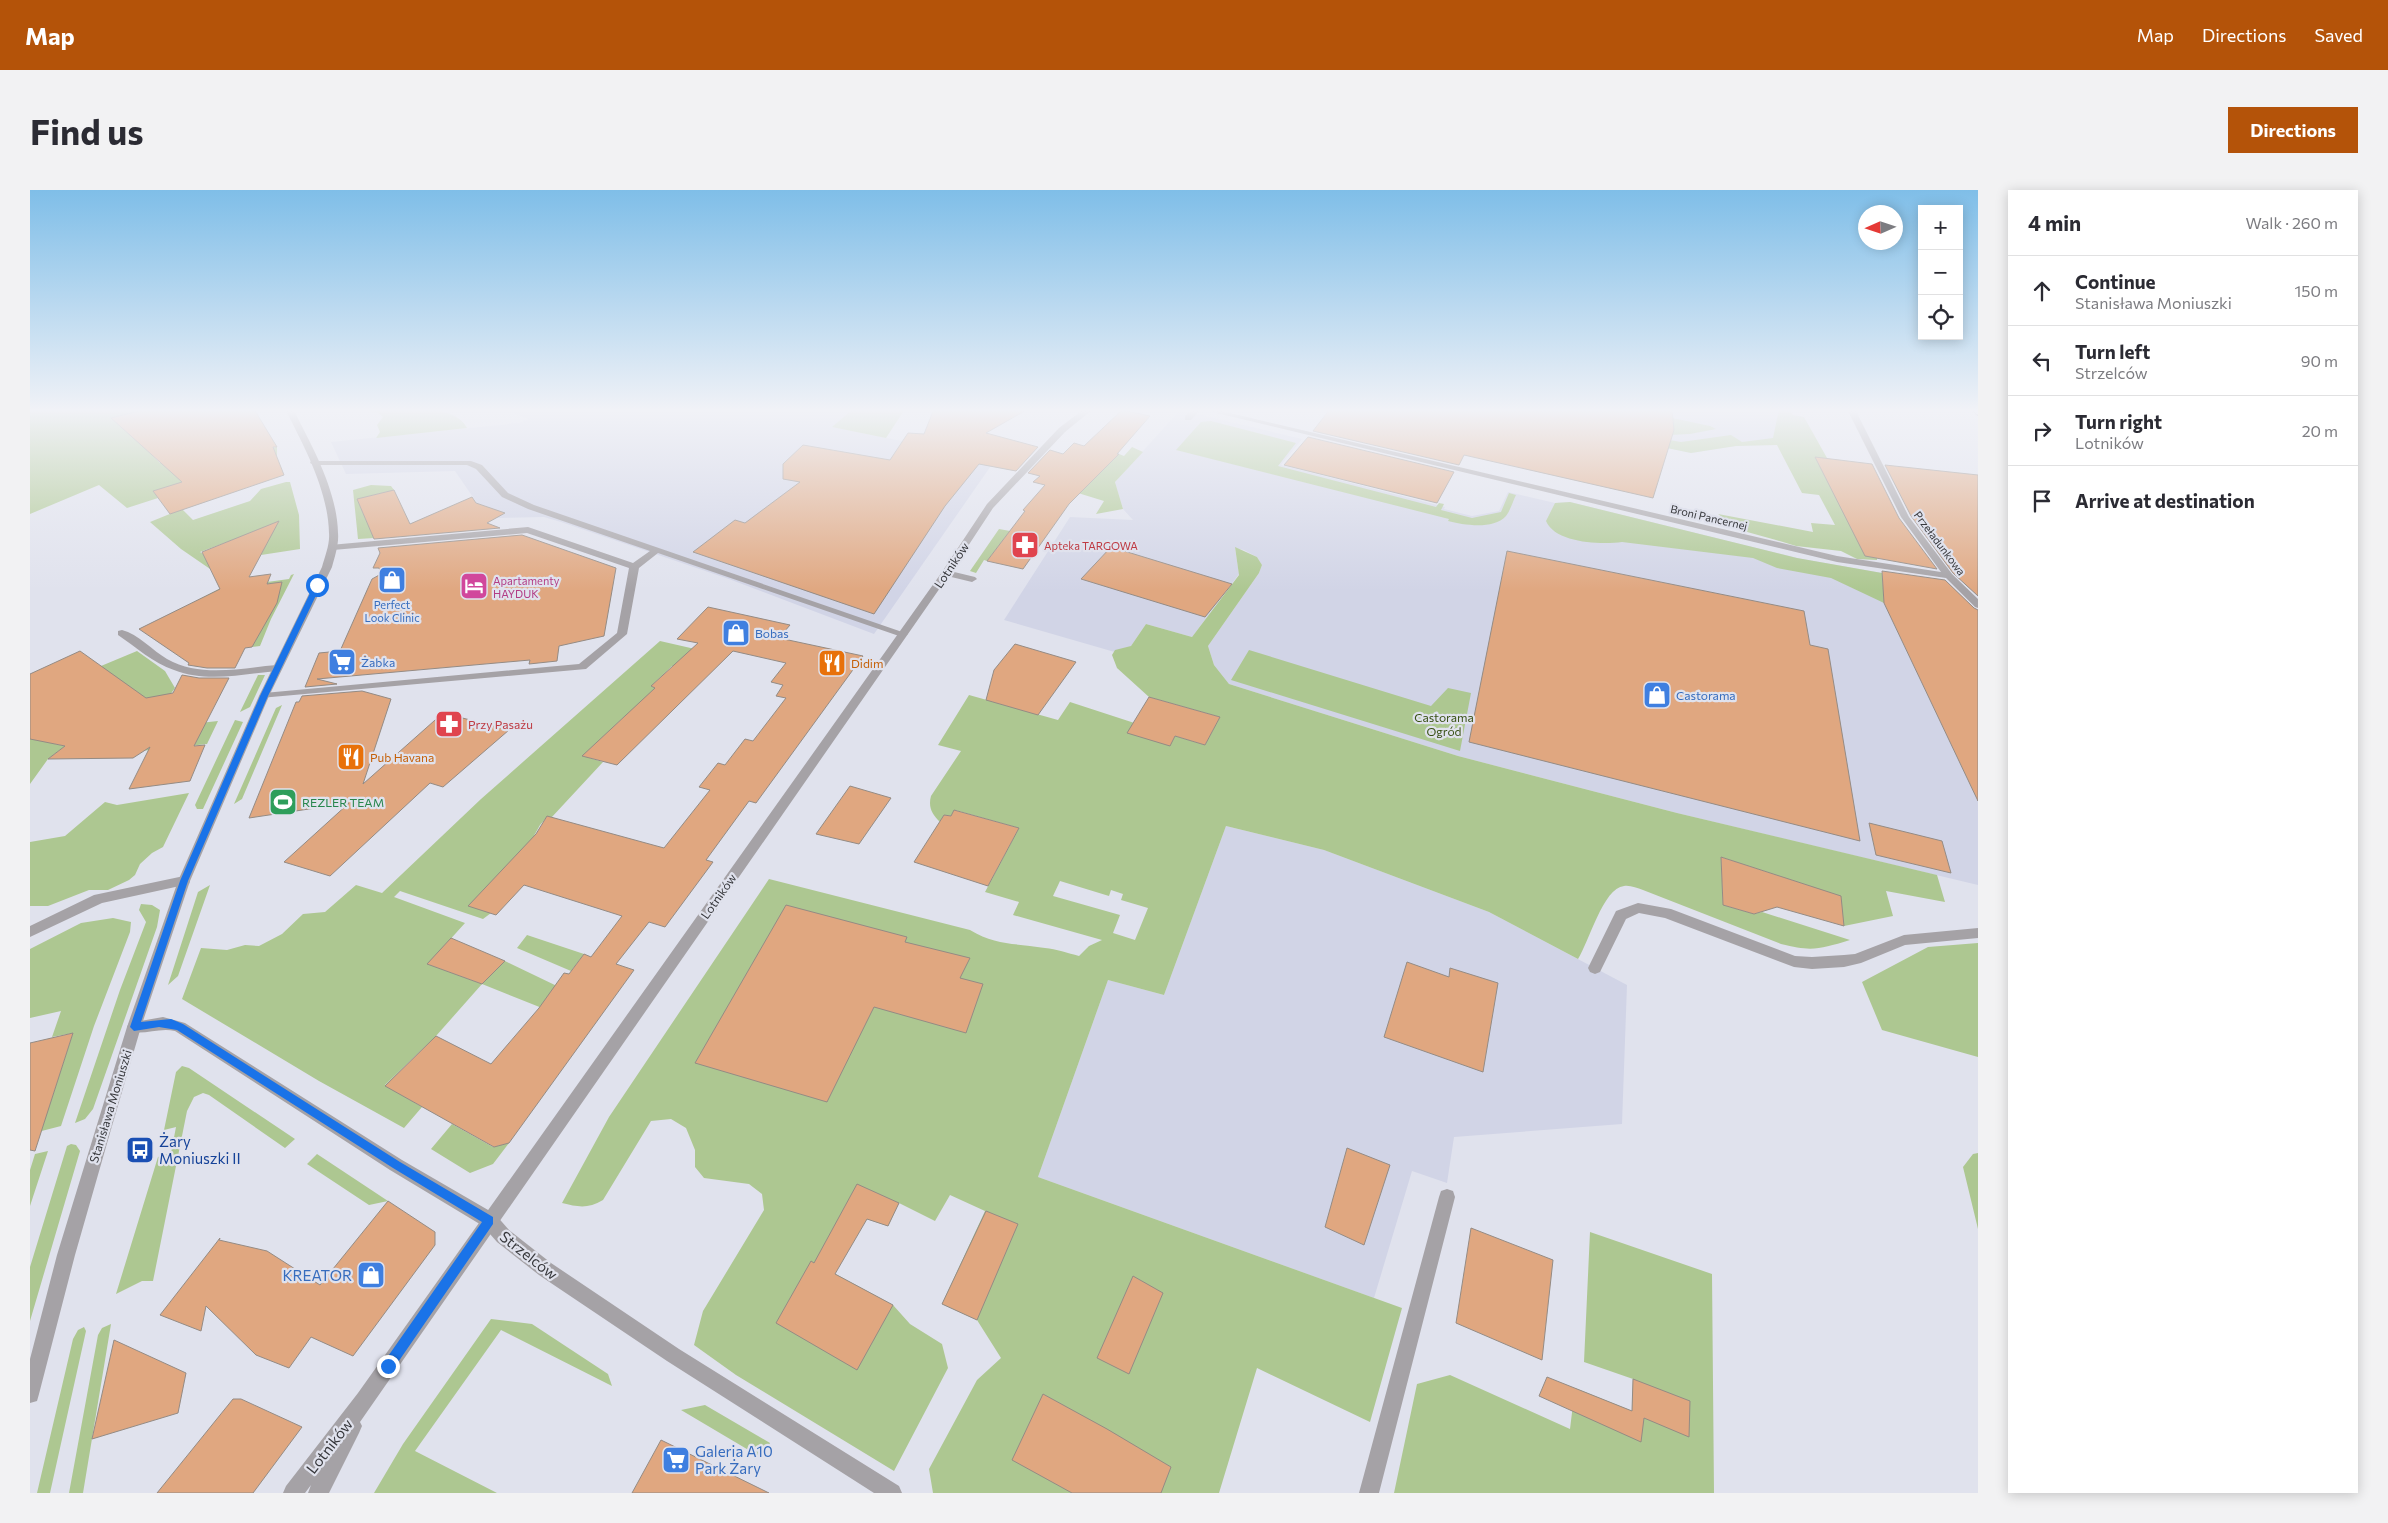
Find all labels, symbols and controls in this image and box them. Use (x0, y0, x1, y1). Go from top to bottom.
text: Map (25, 21, 75, 50)
text: Map (2137, 24, 2174, 46)
text: Directions (2202, 24, 2286, 46)
text: Saved (2314, 24, 2363, 46)
button: Directions (2228, 107, 2358, 153)
text: Find us (30, 109, 144, 152)
north arrow (1858, 205, 1903, 250)
map controls (1918, 205, 1963, 340)
button: + (1918, 205, 1963, 250)
text: 4 min (2028, 210, 2081, 235)
text: Walk · 260 m (2246, 213, 2338, 232)
button: − (1918, 250, 1963, 295)
text: Continue (2075, 270, 2155, 293)
icon: ahead (2028, 277, 2056, 305)
text: 150 m (2295, 281, 2338, 300)
text: Stanisława Moniuszki (2075, 293, 2232, 312)
button: locate (1918, 295, 1963, 340)
text: Turn left (2075, 340, 2150, 363)
icon: left (2028, 347, 2056, 375)
text: 90 m (2301, 351, 2338, 370)
text: Strzelców (2075, 363, 2148, 382)
text: Turn right (2075, 410, 2162, 433)
icon: right (2028, 417, 2056, 445)
text: 20 m (2302, 421, 2338, 440)
text: Lotników (2075, 433, 2144, 452)
icon: arrive (2028, 487, 2056, 515)
text: Arrive at destination (2075, 489, 2255, 512)
street label: Broni Pancernej (1669, 502, 1749, 532)
street label: Przeładunkowa (1912, 508, 1968, 578)
pharmacy icon: Apteka TARGOWA (1010, 530, 1040, 560)
street label: Lotników (931, 539, 971, 590)
place label: Apteka TARGOWA (1044, 539, 1138, 552)
shop icon: Perfect Look Clinic (377, 565, 407, 595)
hotel icon: Apartamenty HAYDUK (459, 571, 489, 601)
route start (306, 574, 329, 597)
place label: Apartamenty HAYDUK (493, 574, 560, 600)
place label: Perfect Look Clinic (364, 598, 420, 624)
shop icon: Bobas (721, 618, 751, 648)
place label: Bobas (755, 626, 789, 640)
supermarket icon: Żabka (327, 647, 357, 677)
restaurant icon: Didim (817, 648, 847, 678)
place label: Żabka (361, 655, 395, 669)
place label: Didim (851, 656, 883, 670)
shop icon: Castorama (1642, 680, 1672, 710)
place label: Castorama (1676, 688, 1736, 702)
pharmacy icon: Przy Pasażu (434, 709, 464, 739)
park label: Castorama Ogród (1414, 710, 1474, 738)
place label: Przy Pasażu (468, 717, 533, 731)
restaurant icon: Pub Havana (336, 742, 366, 772)
place label: Pub Havana (370, 750, 434, 764)
sports icon: REZLER TEAM (268, 787, 298, 817)
place label: REZLER TEAM (302, 795, 384, 809)
street label: Lotników (697, 871, 739, 921)
street label: Stanisława Moniuszki (86, 1048, 134, 1164)
place label: Żary Moniuszki II (159, 1132, 241, 1167)
bus stop icon: Żary Moniuszki II (125, 1135, 155, 1165)
street label: Strzelców (497, 1227, 561, 1283)
shop icon: KREATOR (356, 1260, 386, 1290)
place label: KREATOR (282, 1266, 352, 1284)
route end (377, 1355, 400, 1378)
street label: Lotników (302, 1415, 356, 1477)
place label: Galeria A10 Park Żary (695, 1442, 773, 1477)
supermarket icon: Galeria A10 Park Żary (661, 1445, 691, 1475)

